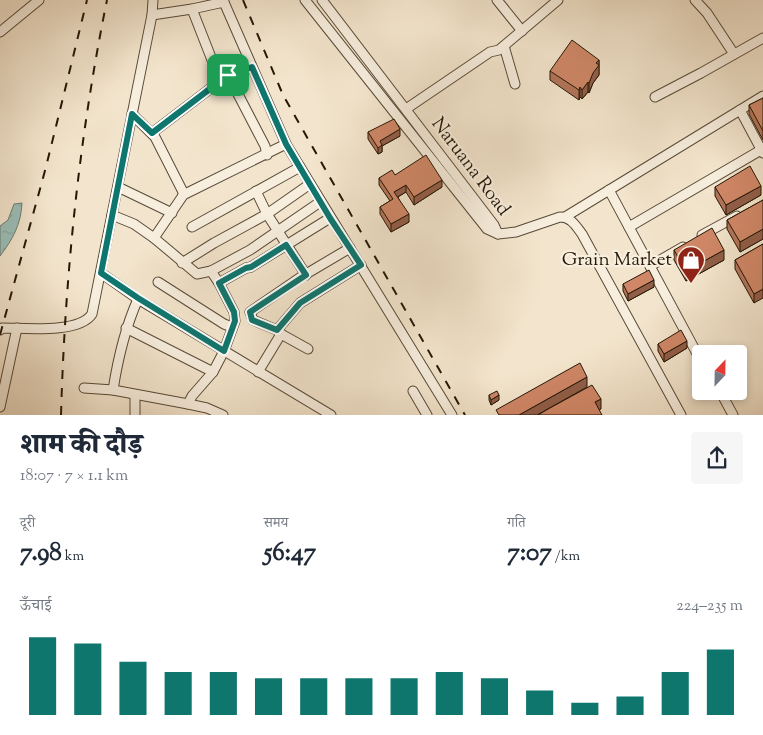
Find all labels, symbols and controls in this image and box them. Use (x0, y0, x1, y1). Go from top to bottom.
pin (207, 54, 249, 96)
icon: arrive (214, 61, 242, 89)
street label: Naruana Road (424, 112, 516, 222)
shop icon: Grain Market (676, 245, 706, 284)
place label: Grain Market (562, 247, 672, 274)
north arrow (692, 345, 748, 400)
map controls (692, 345, 747, 400)
text: शाम की दौड़ (20, 426, 143, 466)
button: share (691, 432, 743, 484)
text: 18:07 · 7 × 1.1 km (20, 465, 128, 488)
text: दूरी (20, 514, 35, 534)
text: समय (264, 514, 288, 534)
text: गति (507, 514, 526, 534)
text: 7.98 (20, 536, 62, 572)
text: 56:47 (264, 536, 316, 572)
text: 7:07 (507, 536, 552, 572)
text: km (62, 547, 84, 567)
text: /km (552, 547, 580, 567)
text: ऊँचाई (20, 595, 52, 618)
text: 224–235 m (676, 595, 743, 618)

